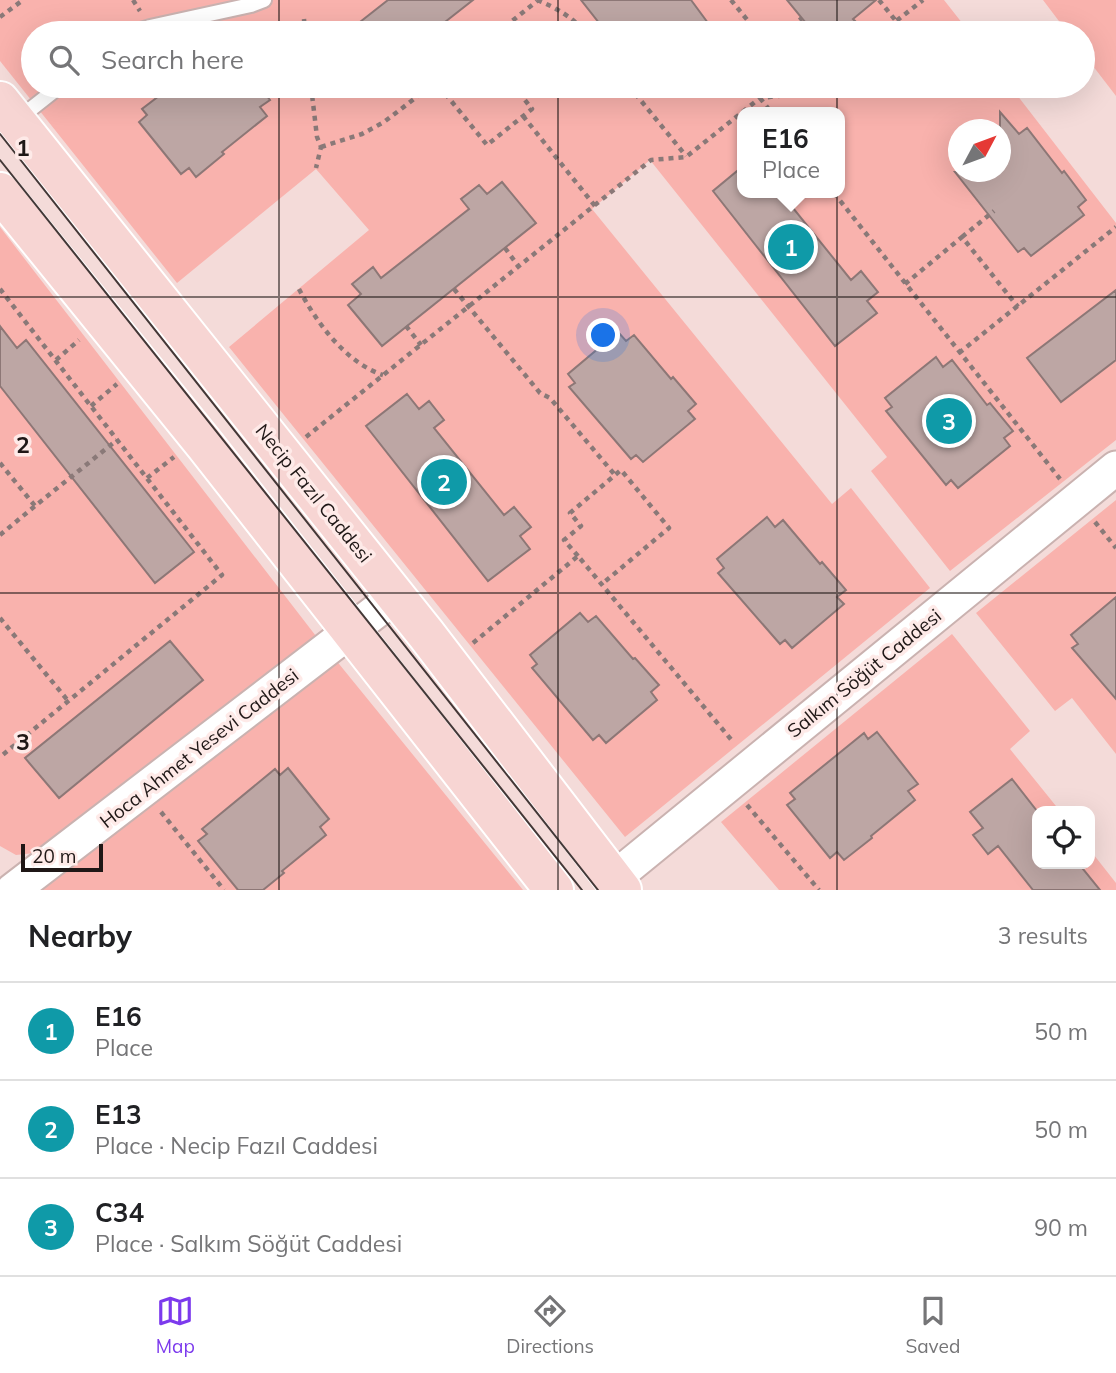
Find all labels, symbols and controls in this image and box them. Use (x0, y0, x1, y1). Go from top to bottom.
search box (21, 21, 1095, 98)
icon: search (45, 41, 83, 79)
text: Search here (101, 43, 244, 76)
popup (737, 107, 845, 198)
north arrow (948, 119, 1011, 182)
text: E16 (762, 122, 809, 155)
text: 1 (16, 133, 30, 162)
text: Place (762, 155, 820, 184)
pin: 1 (768, 221, 814, 273)
your location (586, 318, 620, 352)
pin: 3 (926, 395, 972, 447)
street label: Necip Fazıl Caddesi (251, 419, 377, 567)
text: 2 (16, 430, 30, 459)
pin: 2 (421, 456, 467, 508)
street label: Salkım Söğüt Caddesi (782, 603, 946, 743)
street label: Hoca Ahmet Yesevi Caddesi (95, 663, 303, 833)
text: 3 (16, 727, 30, 756)
map controls (1032, 806, 1095, 869)
button: locate (1032, 806, 1095, 869)
scale bar (21, 841, 103, 873)
text: 20 m (32, 844, 76, 868)
text: Nearby (28, 917, 132, 955)
text: 3 results (998, 921, 1088, 950)
text: E16 (95, 1000, 142, 1033)
text: 1 (44, 1017, 58, 1046)
text: 50 m (1034, 1017, 1088, 1046)
text: Place (95, 1033, 153, 1062)
text: E13 (95, 1098, 142, 1131)
text: 2 (44, 1115, 58, 1144)
text: 50 m (1034, 1115, 1088, 1144)
text: Place · Necip Fazıl Caddesi (95, 1131, 378, 1160)
text: C34 (95, 1196, 144, 1229)
text: 3 (44, 1213, 58, 1242)
text: 90 m (1034, 1213, 1088, 1242)
text: Place · Salkım Söğüt Caddesi (95, 1229, 402, 1258)
tab: Map (156, 1292, 195, 1358)
tab: Directions (506, 1292, 594, 1358)
tab: Saved (905, 1292, 960, 1358)

